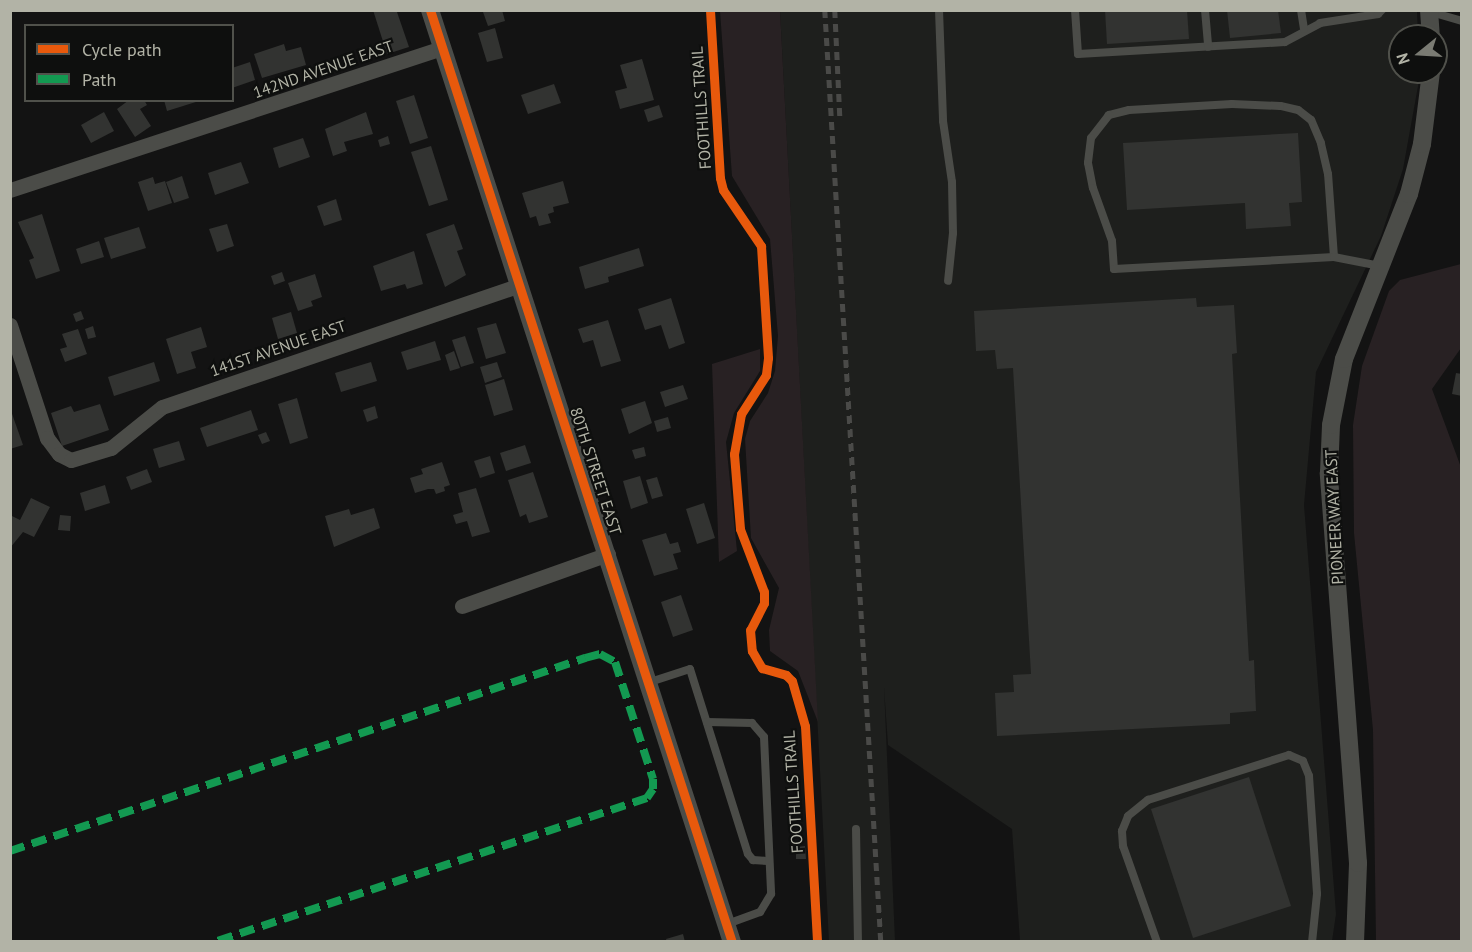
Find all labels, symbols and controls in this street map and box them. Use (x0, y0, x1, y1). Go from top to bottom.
legend (24, 24, 234, 102)
north arrow (1388, 24, 1448, 84)
street label: 142ND AVENUE EAST (250, 36, 396, 102)
text: Cycle path (82, 38, 162, 61)
street label: FOOTHILLS TRAIL (687, 46, 715, 170)
text: N (1392, 51, 1414, 67)
text: Path (82, 68, 116, 91)
street label: 141ST AVENUE EAST (207, 316, 349, 380)
street label: 80TH STREET EAST (566, 404, 626, 538)
street label: PIONEER WAY EAST (1321, 449, 1347, 585)
street label: FOOTHILLS TRAIL (779, 730, 807, 854)

